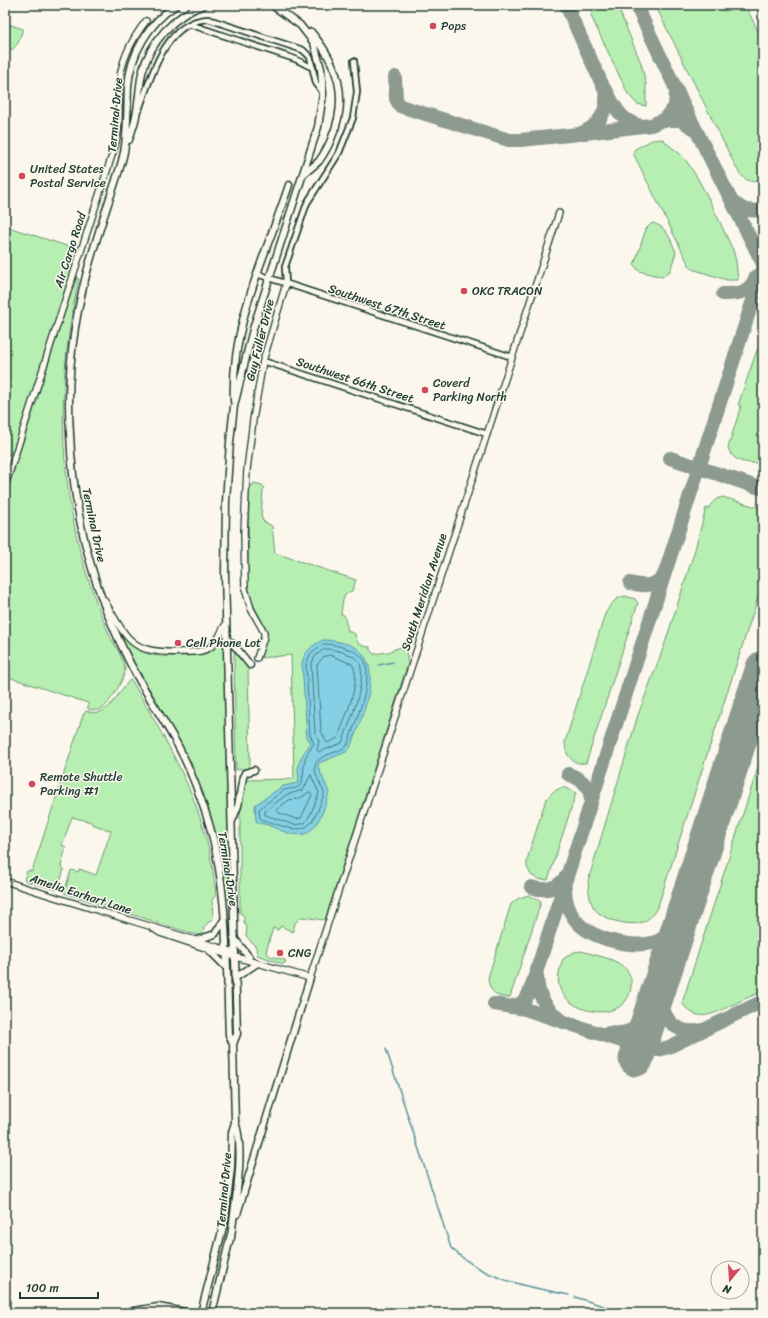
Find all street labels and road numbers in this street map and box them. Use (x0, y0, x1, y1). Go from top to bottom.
street label: Terminal Drive (101, 76, 129, 154)
street label: Air Cargo Road (47, 208, 93, 292)
street label: Southwest 67th Street (325, 278, 449, 336)
street label: Guy Fuller Drive (239, 297, 281, 383)
street label: Southwest 66th Street (293, 351, 417, 409)
street label: Terminal Drive (75, 486, 113, 564)
street label: South Meridian Avenue (395, 530, 453, 654)
street label: Terminal Drive (211, 830, 245, 908)
street label: Amelia Earhart Lane (26, 867, 135, 921)
street label: Terminal Drive (210, 1151, 238, 1229)

